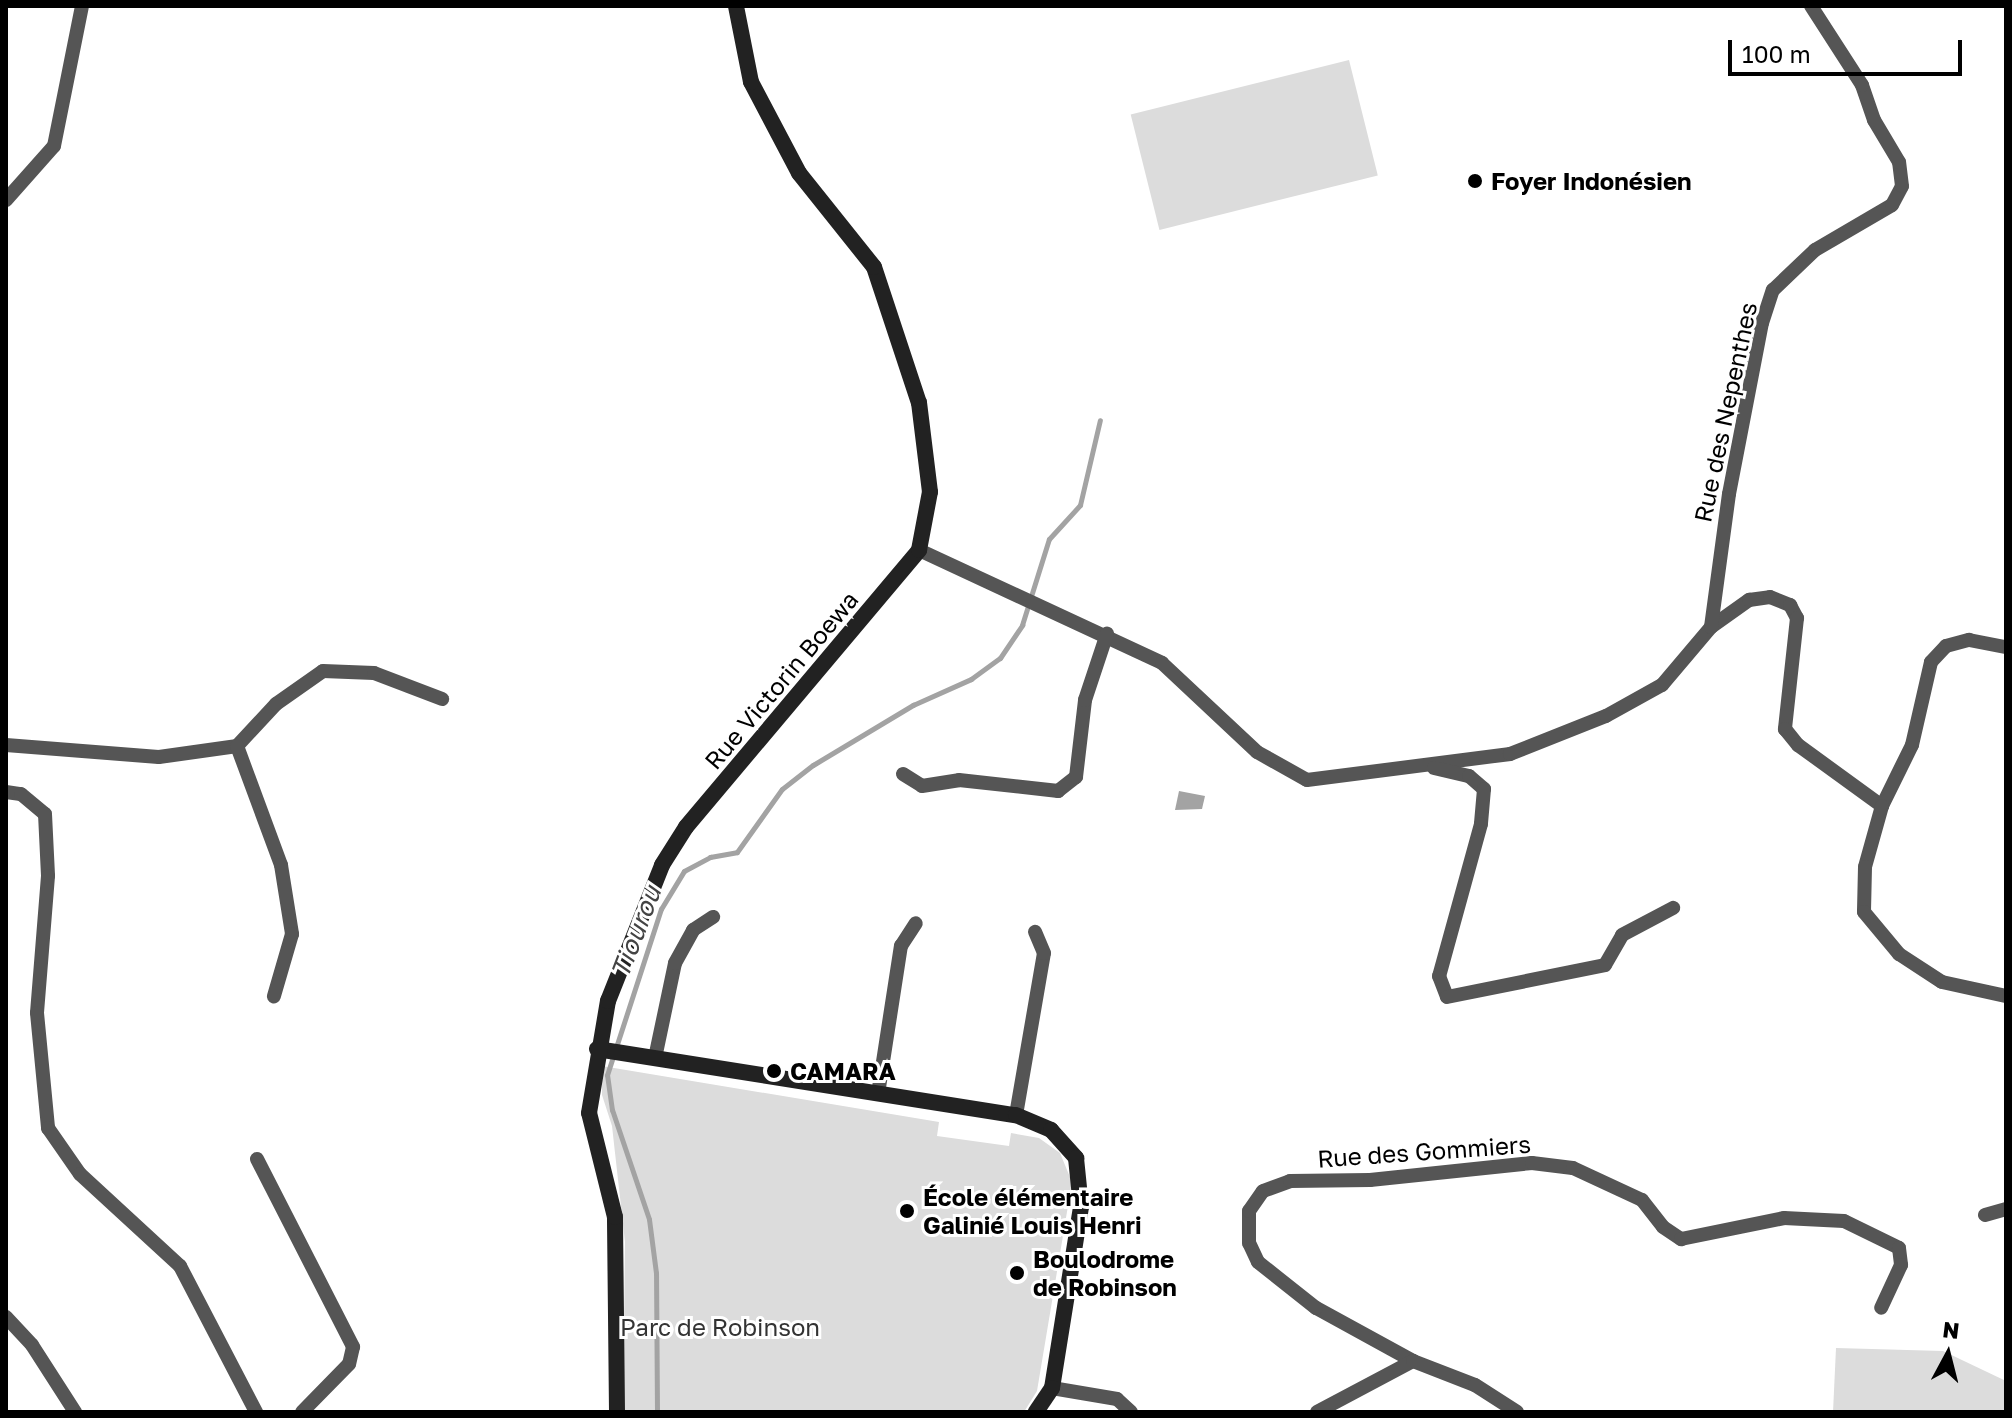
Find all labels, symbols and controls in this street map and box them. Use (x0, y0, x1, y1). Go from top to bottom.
scale bar (1732, 24, 1966, 74)
text: 100 m (1742, 39, 1811, 68)
place label: Foyer Indonésien (1491, 167, 1692, 195)
marker: Foyer Indonésien (1466, 172, 1484, 190)
street label: Rue des Nepenthes (1688, 299, 1762, 525)
street label: Rue Victorin Boewa (698, 585, 864, 775)
water label: Tiourou (604, 882, 668, 982)
place label: CAMARA (790, 1057, 896, 1085)
marker: CAMARA (765, 1062, 783, 1080)
street label: Rue des Gommiers (1316, 1129, 1532, 1173)
place label: École élémentaire Galinié Louis Henri (923, 1183, 1142, 1239)
marker: École élémentaire Galinié Louis Henri (898, 1202, 916, 1220)
place label: Boulodrome de Robinson (1033, 1245, 1177, 1301)
marker: Boulodrome de Robinson (1008, 1264, 1026, 1282)
park label: Parc de Robinson (620, 1313, 820, 1341)
north arrow (1908, 1314, 1988, 1394)
text: N (1941, 1315, 1961, 1344)

